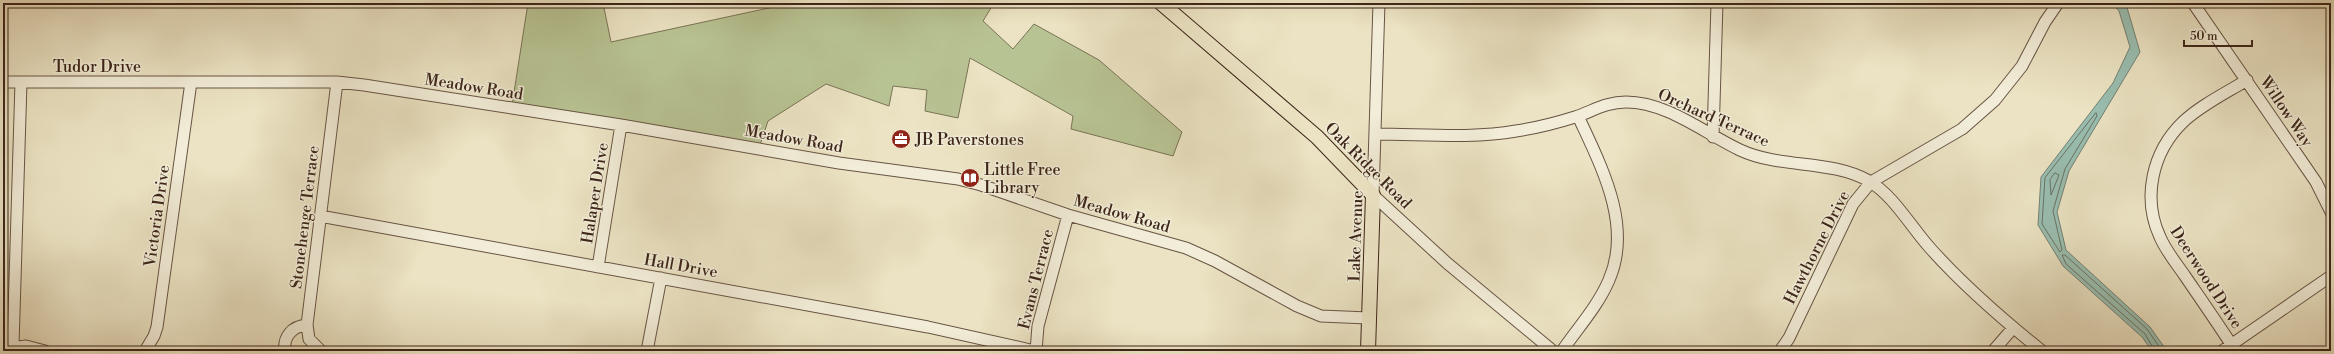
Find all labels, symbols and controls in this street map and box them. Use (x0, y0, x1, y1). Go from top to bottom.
scale bar (2184, 22, 2252, 48)
text: 50 m (2190, 29, 2218, 44)
street label: Tudor Drive (53, 57, 141, 77)
street label: Meadow Road (423, 69, 525, 105)
street label: Willow Way (2255, 72, 2317, 151)
street label: Orchard Terrace (1655, 84, 1773, 151)
street label: Oak Ridge Road (1321, 118, 1416, 213)
street label: Meadow Road (743, 120, 845, 157)
office icon: JB Paverstones (890, 128, 912, 150)
place label: JB Paverstones (914, 130, 1024, 150)
street label: Halaper Drive (577, 141, 613, 245)
street label: Stonehenge Terrace (286, 144, 324, 290)
place label: Little Free Library (984, 160, 1061, 198)
street label: Victoria Drive (140, 164, 174, 270)
library icon: Little Free Library (959, 167, 981, 189)
street label: Hawthorne Drive (1780, 187, 1854, 308)
street label: Lake Avenue (1344, 190, 1368, 282)
street label: Meadow Road (1071, 191, 1172, 237)
street label: Deerwood Drive (2166, 223, 2247, 333)
street label: Evans Terrace (1014, 227, 1058, 331)
street label: Hall Drive (642, 250, 719, 282)

